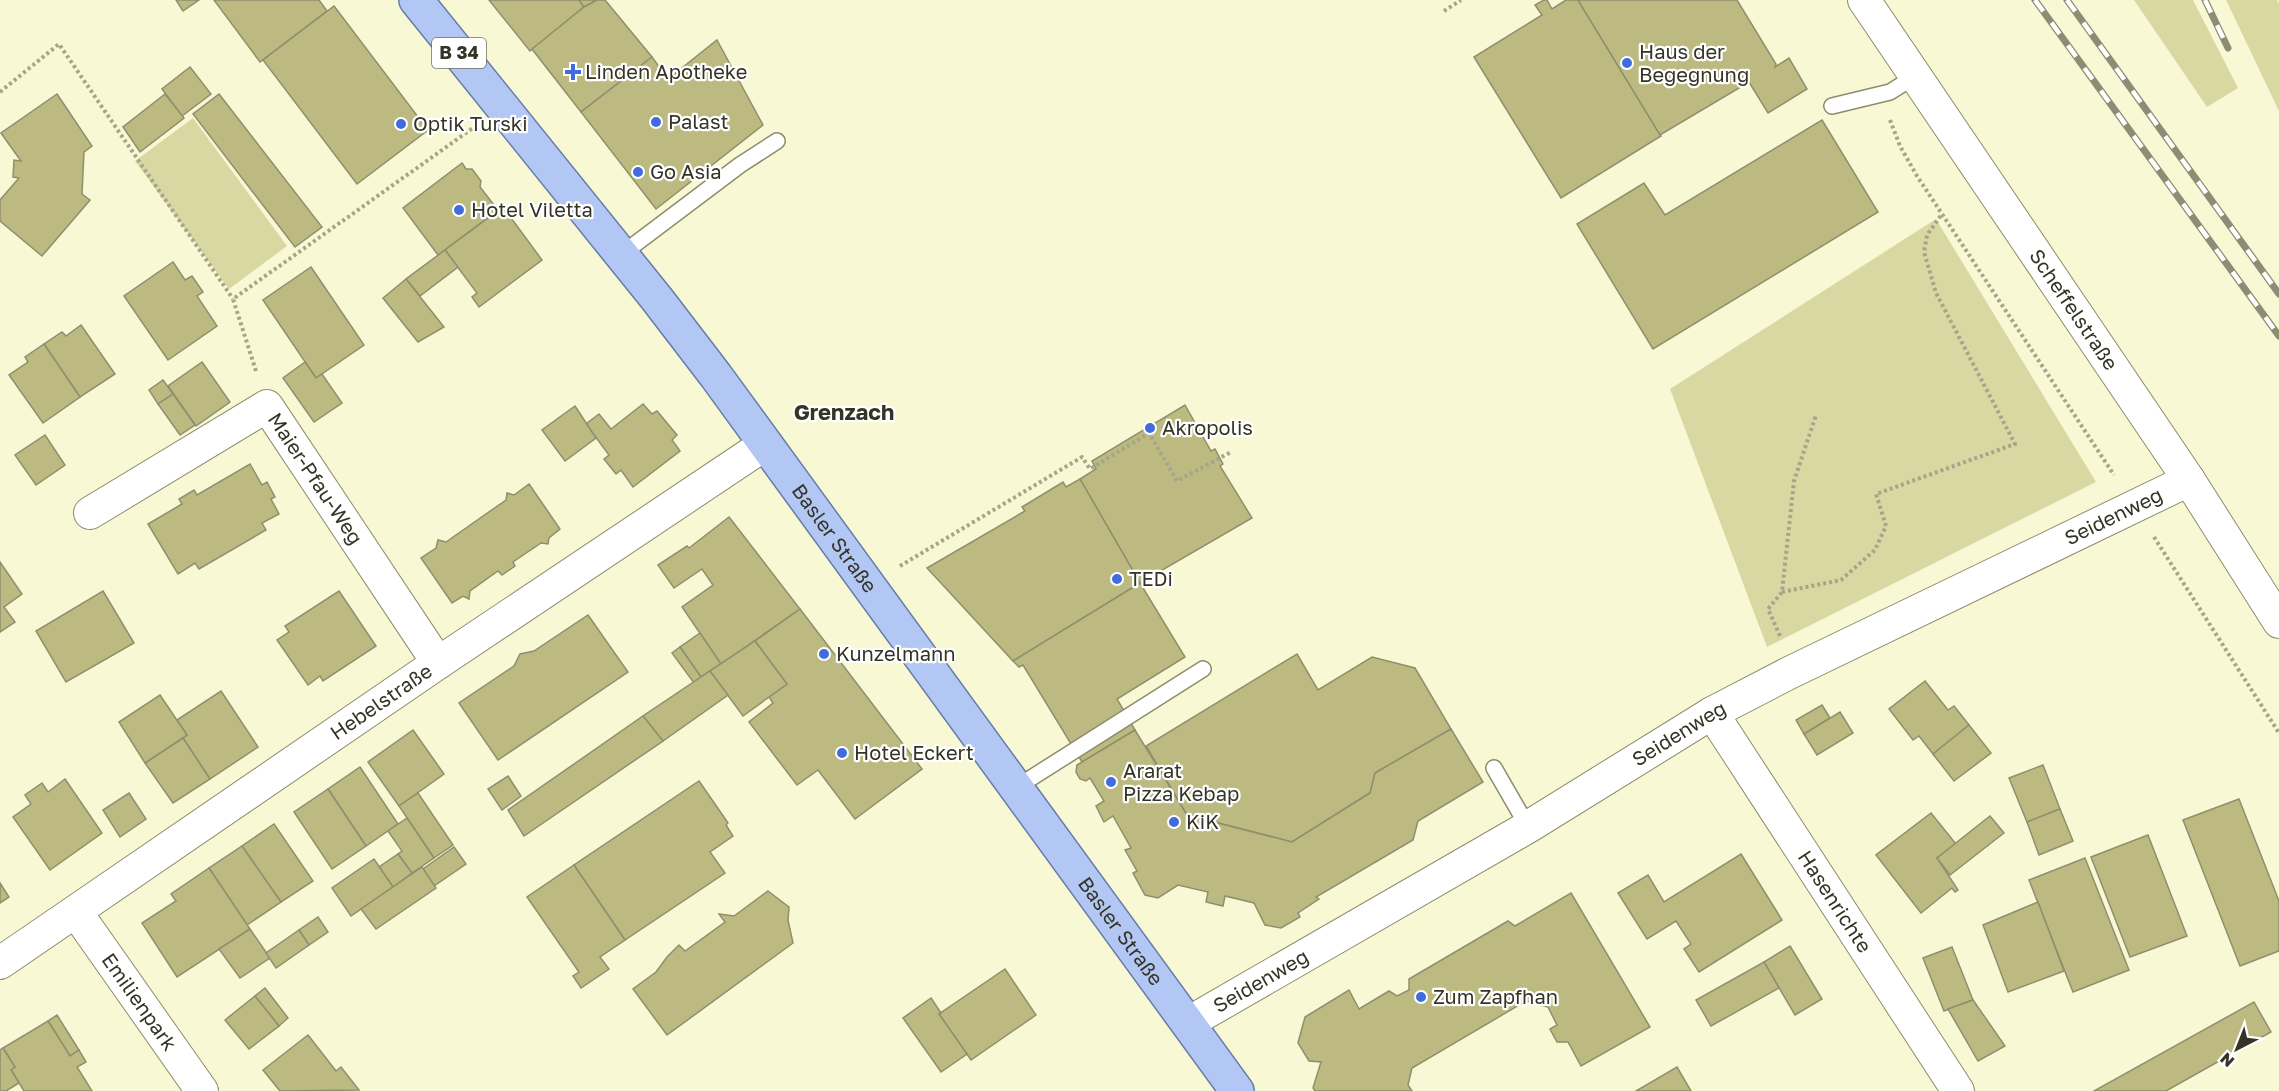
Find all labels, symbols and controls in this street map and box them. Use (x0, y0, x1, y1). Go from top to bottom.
road number: B 34 (432, 38, 486, 68)
place label: Haus der Begegnung (1639, 39, 1749, 86)
marker: Haus der Begegnung (1620, 56, 1634, 70)
place label: Linden Apotheke (585, 59, 747, 83)
marker: Linden Apotheke (566, 65, 580, 79)
place label: Palast (668, 109, 729, 133)
place label: Optik Turski (413, 111, 528, 135)
marker: Palast (649, 115, 663, 129)
marker: Optik Turski (394, 117, 408, 131)
place label: Go Asia (650, 159, 722, 183)
marker: Go Asia (631, 165, 645, 179)
place label: Hotel Viletta (471, 197, 593, 221)
marker: Hotel Viletta (452, 203, 466, 217)
street label: Scheffelstraße (2025, 244, 2124, 374)
district label: Grenzach (794, 398, 894, 425)
street label: Maier-Pfau-Weg (264, 408, 369, 548)
place label: Akropolis (1162, 415, 1253, 439)
marker: Akropolis (1143, 421, 1157, 435)
street label: Basler Straße (788, 479, 883, 597)
street label: Seidenweg (2060, 482, 2166, 549)
place label: TEDi (1129, 566, 1173, 590)
marker: TEDi (1110, 572, 1124, 586)
place label: Kunzelmann (836, 641, 956, 665)
marker: Kunzelmann (817, 647, 831, 661)
street label: Hebelstraße (325, 658, 436, 744)
street label: Seidenweg (1627, 695, 1729, 771)
place label: Hotel Eckert (854, 740, 974, 764)
marker: Hotel Eckert (835, 746, 849, 760)
place label: Ararat Pizza Kebap (1123, 758, 1239, 805)
marker: Ararat Pizza Kebap (1104, 775, 1118, 789)
place label: KiK (1186, 809, 1219, 833)
marker: KiK (1167, 815, 1181, 829)
street label: Hasenrichte (1794, 846, 1877, 957)
street label: Basler Straße (1074, 872, 1169, 990)
street label: Seidenweg (1208, 943, 1312, 1017)
street label: Emilienpark (98, 948, 183, 1055)
place label: Zum Zapfhan (1433, 984, 1558, 1008)
marker: Zum Zapfhan (1414, 990, 1428, 1004)
north arrow (2207, 1019, 2267, 1079)
text: N (2216, 1049, 2238, 1072)

